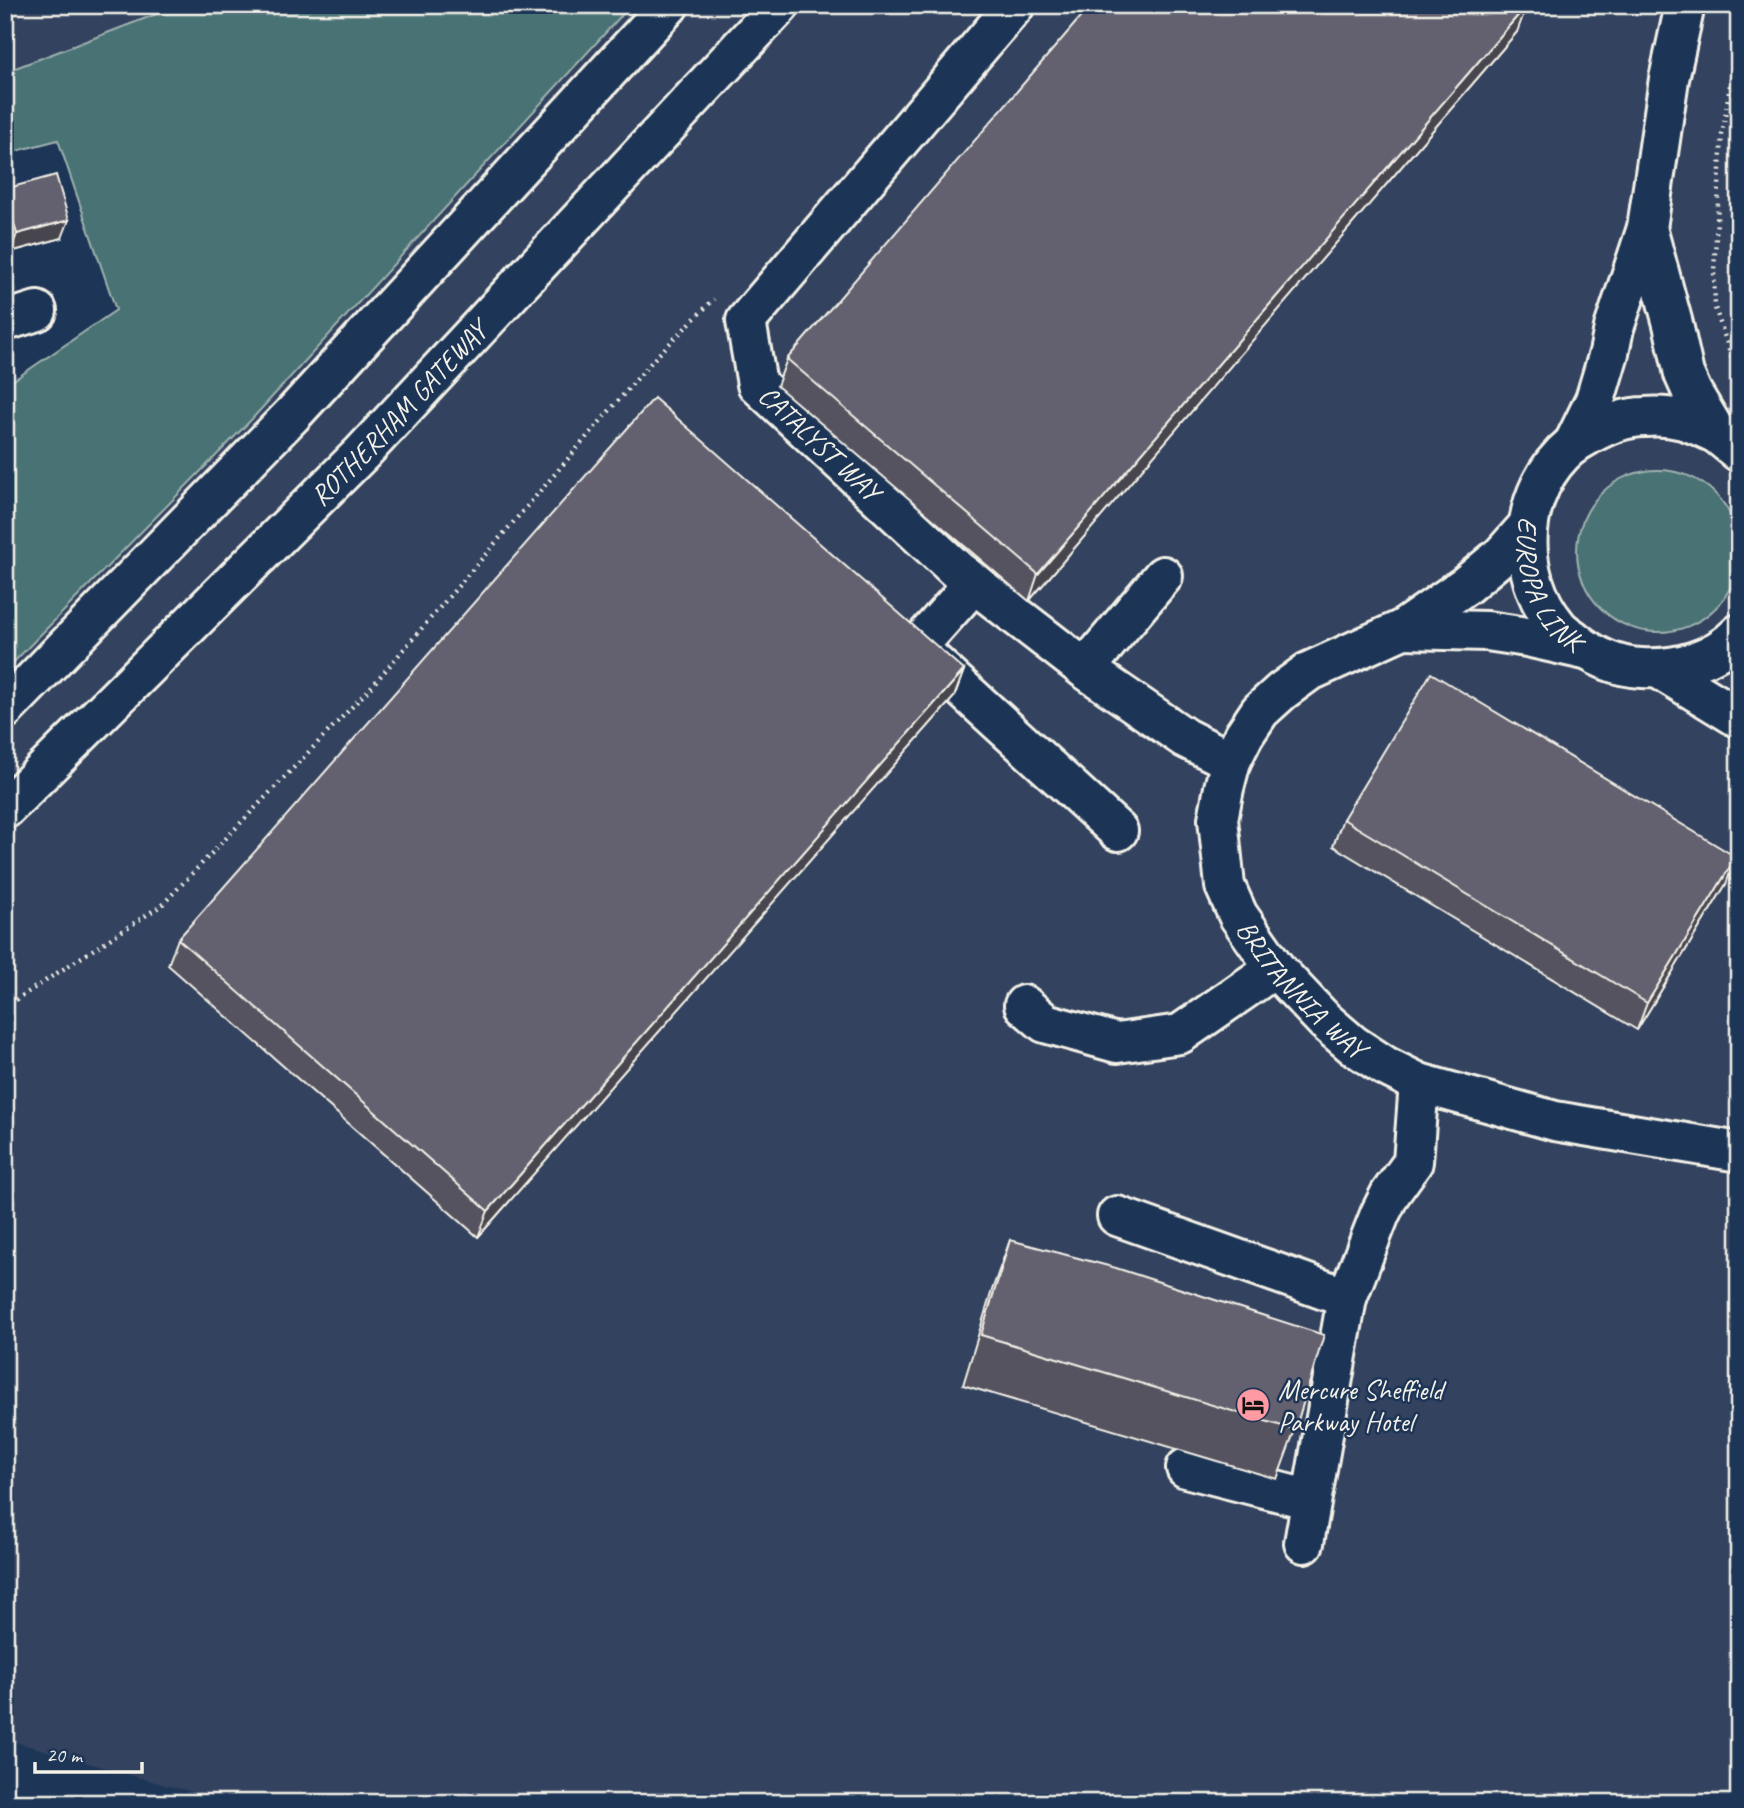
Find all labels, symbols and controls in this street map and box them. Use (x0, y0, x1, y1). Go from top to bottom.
street label: ROTHERHAM GATEWAY (303, 310, 498, 513)
street label: CATALYST WAY (751, 378, 891, 511)
street label: EUROPA LINK (1509, 515, 1594, 662)
street label: BRITANNIA WAY (1229, 913, 1377, 1070)
place label: Mercure Sheffield Parkway Hotel (1278, 1372, 1447, 1439)
hotel icon: Mercure Sheffield Parkway Hotel (1234, 1386, 1272, 1424)
scale bar (35, 1731, 142, 1775)
text: 20 m (46, 1742, 84, 1768)

